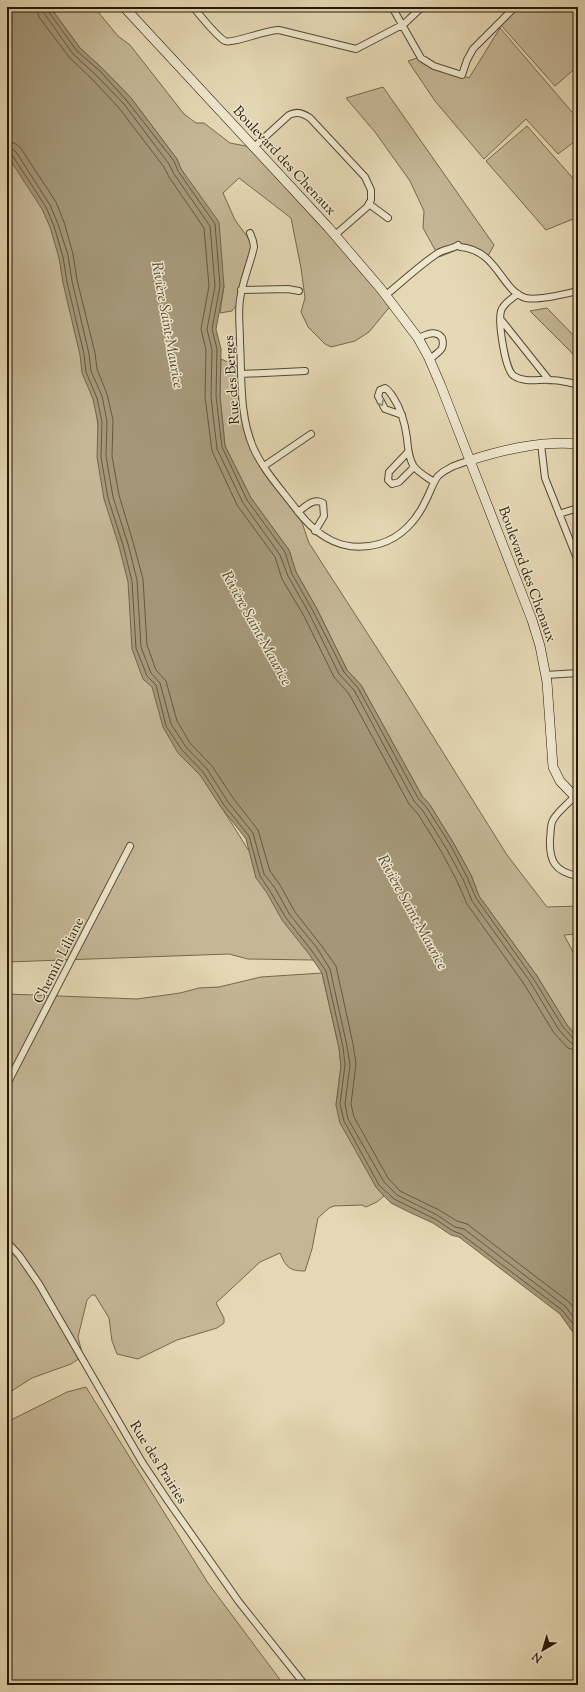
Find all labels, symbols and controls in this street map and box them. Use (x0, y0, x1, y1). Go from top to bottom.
street label: Boulevard des Chenaux (227, 102, 340, 221)
water label: Rivière Saint-Maurice (145, 260, 188, 390)
street label: Rue des Berges (220, 335, 246, 425)
one-way arrow (377, 399, 384, 406)
street label: Boulevard des Chenaux (492, 504, 560, 646)
water label: Rivière Saint-Maurice (215, 568, 296, 690)
water label: Rivière Saint-Maurice (371, 852, 452, 974)
street label: Chemin Liliane (30, 914, 90, 1007)
street label: Rue des Prairies (124, 1418, 191, 1508)
north arrow (523, 1630, 563, 1670)
text: N (529, 1648, 547, 1667)

